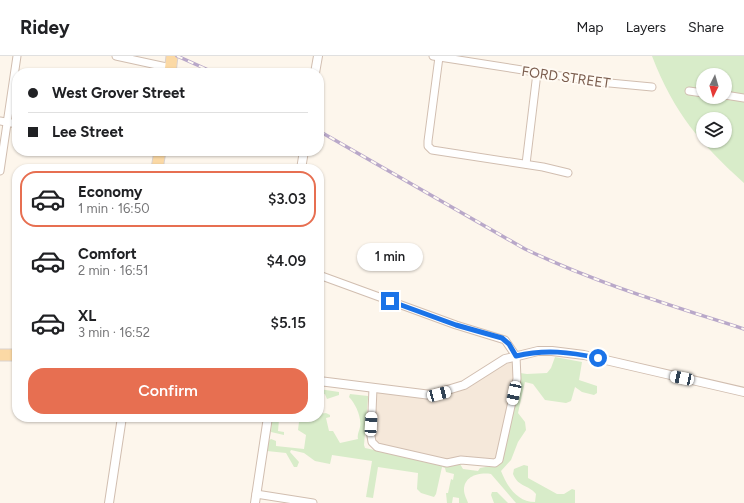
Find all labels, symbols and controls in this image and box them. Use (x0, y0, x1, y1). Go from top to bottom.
text: Ridey (20, 16, 70, 39)
text: Map (576, 19, 604, 36)
text: Layers (626, 19, 666, 36)
text: Share (688, 19, 724, 36)
street label: FORD STREET (520, 63, 612, 92)
north arrow (696, 68, 732, 104)
map controls (696, 68, 732, 148)
text: West Grover Street (52, 84, 185, 102)
button: layers (696, 112, 732, 148)
text: Lee Street (52, 123, 124, 141)
icon: car (30, 181, 66, 217)
text: Economy (78, 183, 143, 201)
text: $3.03 (268, 190, 306, 208)
text: 1 min · 16:50 (78, 201, 149, 216)
icon: car (30, 243, 66, 279)
callout: 1 min (357, 243, 423, 271)
text: Comfort (78, 245, 137, 263)
text: 1 min (375, 249, 405, 264)
text: $4.09 (266, 252, 306, 270)
text: 2 min · 16:51 (78, 263, 148, 278)
route end (381, 292, 399, 310)
icon: car (30, 305, 66, 341)
text: XL (78, 307, 96, 325)
text: $5.15 (271, 314, 306, 332)
text: 3 min · 16:52 (78, 325, 150, 340)
route start (589, 349, 607, 367)
button: Confirm (28, 368, 308, 414)
car (669, 370, 695, 386)
car (506, 380, 522, 406)
car (426, 385, 452, 403)
car (364, 412, 378, 436)

